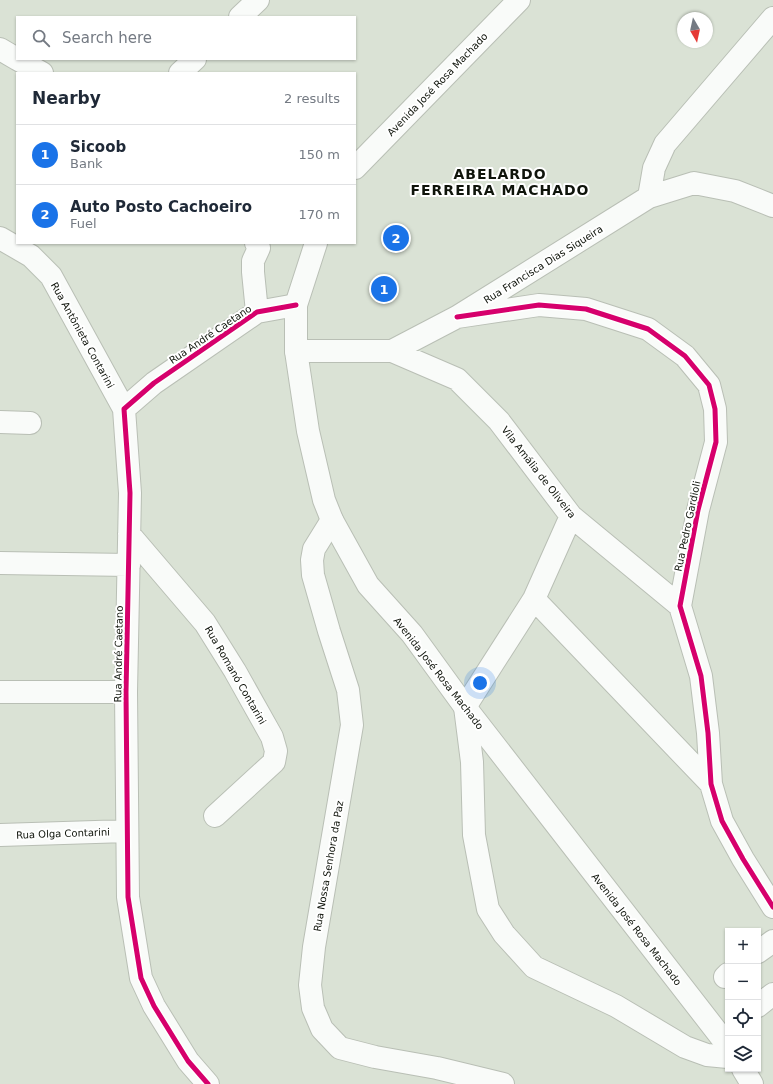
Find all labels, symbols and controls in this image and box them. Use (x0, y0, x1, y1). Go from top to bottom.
north arrow (677, 12, 713, 48)
search box (16, 16, 356, 60)
icon: search (30, 27, 52, 49)
text: Search here (62, 29, 152, 47)
street label: Avenida José Rosa Machado (385, 31, 490, 138)
text: Nearby (32, 88, 101, 108)
text: 2 results (284, 91, 340, 106)
text: Sicoob (70, 138, 126, 156)
text: 1 (40, 147, 50, 162)
text: 150 m (298, 147, 340, 162)
text: Bank (70, 156, 103, 171)
district label: ABELARDO FERREIRA MACHADO (410, 166, 590, 198)
text: Auto Posto Cachoeiro (70, 198, 252, 216)
text: 2 (40, 207, 50, 222)
text: 170 m (298, 207, 340, 222)
text: Fuel (70, 216, 97, 231)
pin: 2 (383, 223, 409, 253)
street label: Rua Francisca Dias Siqueira (482, 223, 605, 306)
pin: 1 (371, 274, 397, 304)
street label: Rua Antônieta Contarini (49, 280, 116, 390)
street label: Rua André Caetano (167, 303, 253, 366)
street label: Vila Amália de Oliveira (499, 424, 578, 520)
street label: Rua Pedro Gardioli (673, 480, 702, 572)
street label: Rua André Caetano (112, 606, 125, 702)
street label: Avenida José Rosa Machado (391, 615, 486, 731)
street label: Rua Romanó Contarini (203, 624, 268, 726)
your location (470, 673, 490, 693)
street label: Rua Nossa Senhora da Paz (312, 800, 345, 932)
street label: Rua Olga Contarini (16, 826, 110, 841)
street label: Avenida José Rosa Machado (589, 871, 684, 987)
map controls (725, 928, 761, 1072)
button: + (725, 928, 761, 964)
button: − (725, 964, 761, 1000)
button: locate (725, 1000, 761, 1036)
button: layers (725, 1036, 761, 1072)

